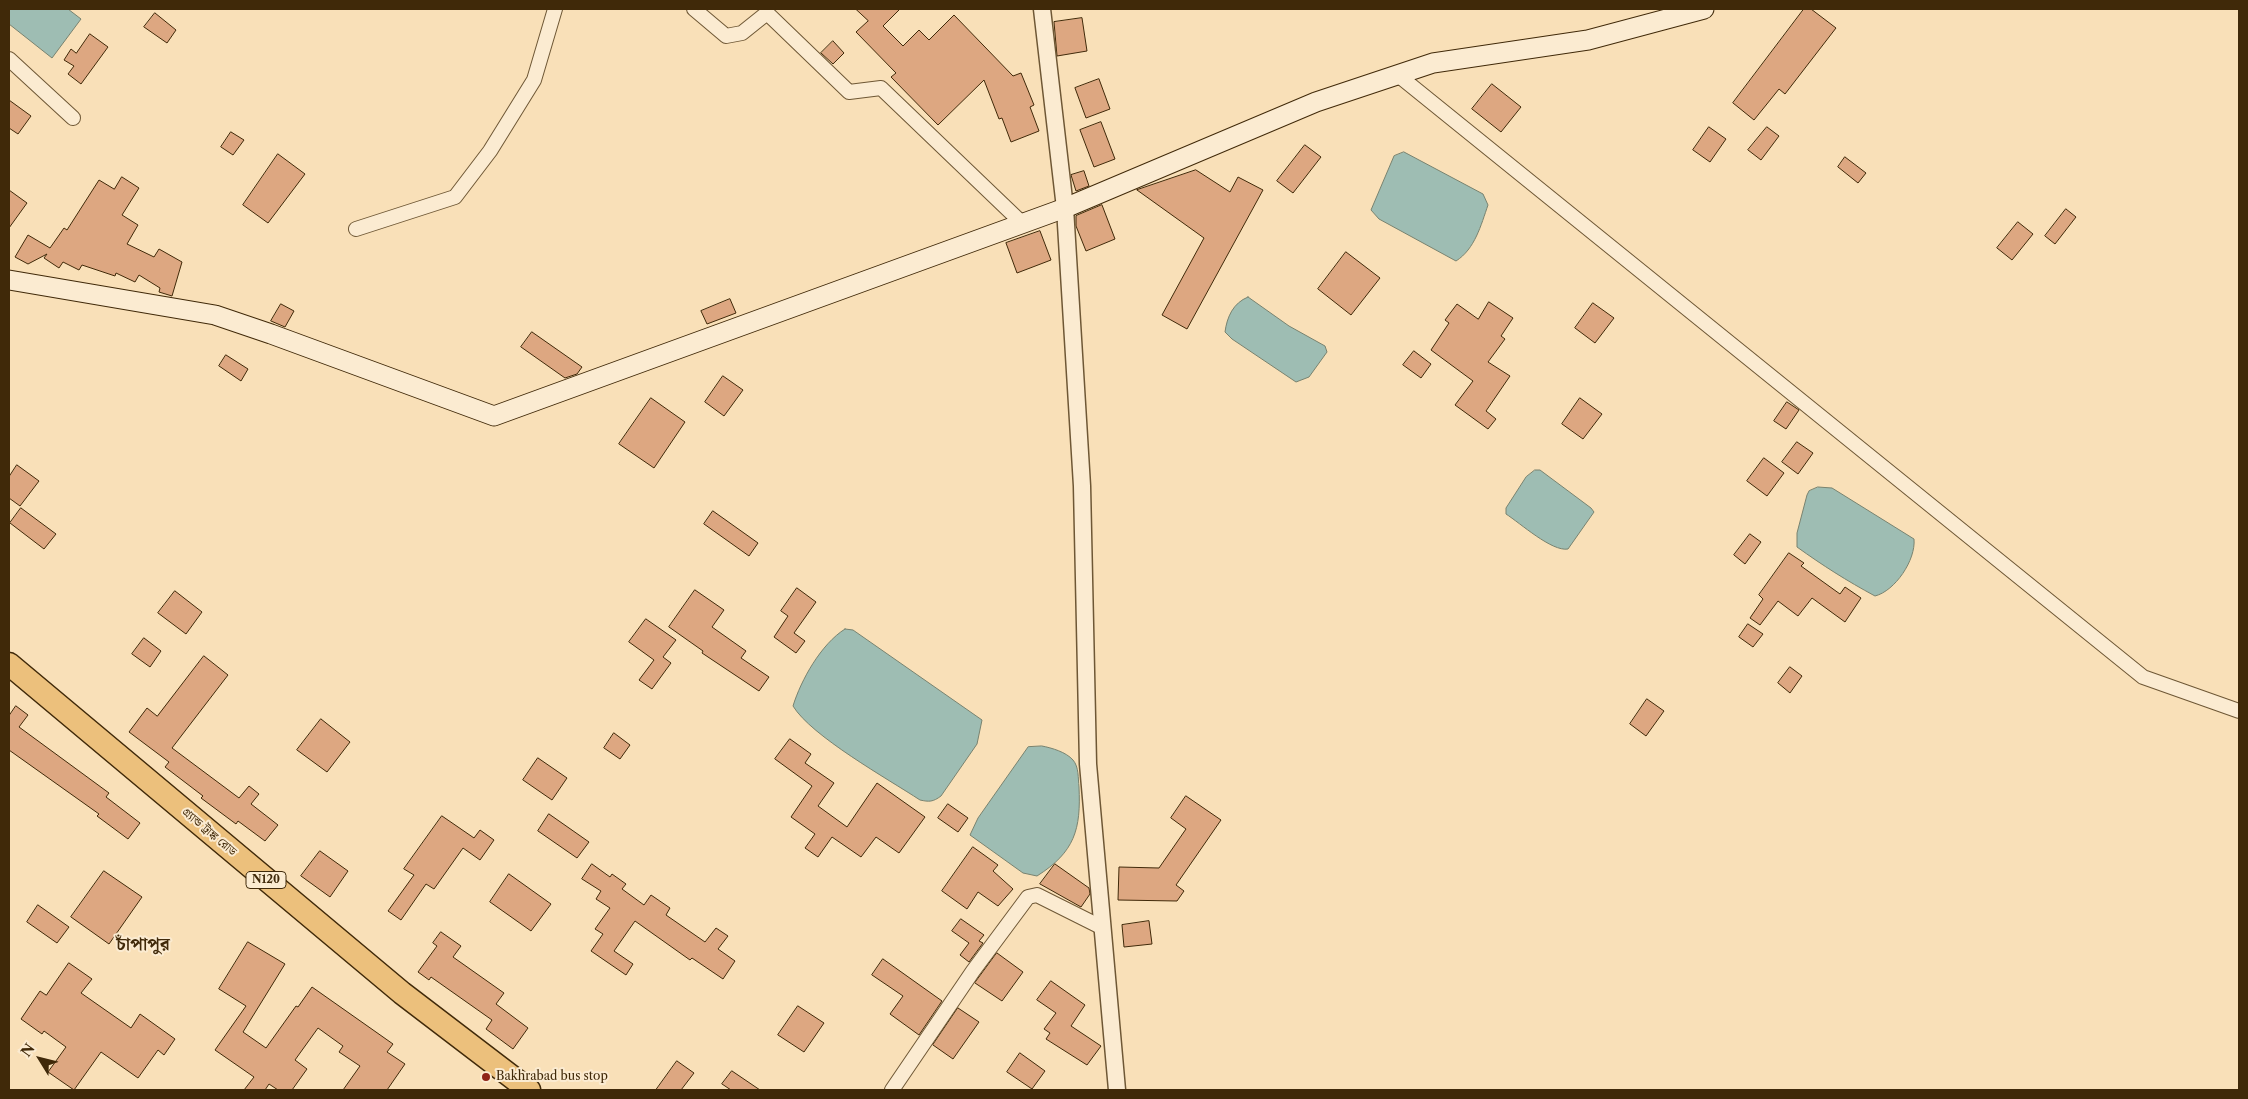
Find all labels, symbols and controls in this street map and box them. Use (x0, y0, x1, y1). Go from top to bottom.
street label: গ্র্যান্ড ট্রাঙ্ক রোড (179, 805, 239, 859)
road number: N120 (246, 872, 286, 888)
district label: চাঁপাপুর (116, 934, 170, 956)
north arrow (15, 1034, 65, 1084)
text: N (17, 1040, 39, 1060)
place label: Bakhrabad bus stop (496, 1070, 608, 1084)
marker: Bakhrabad bus stop (480, 1071, 492, 1083)

